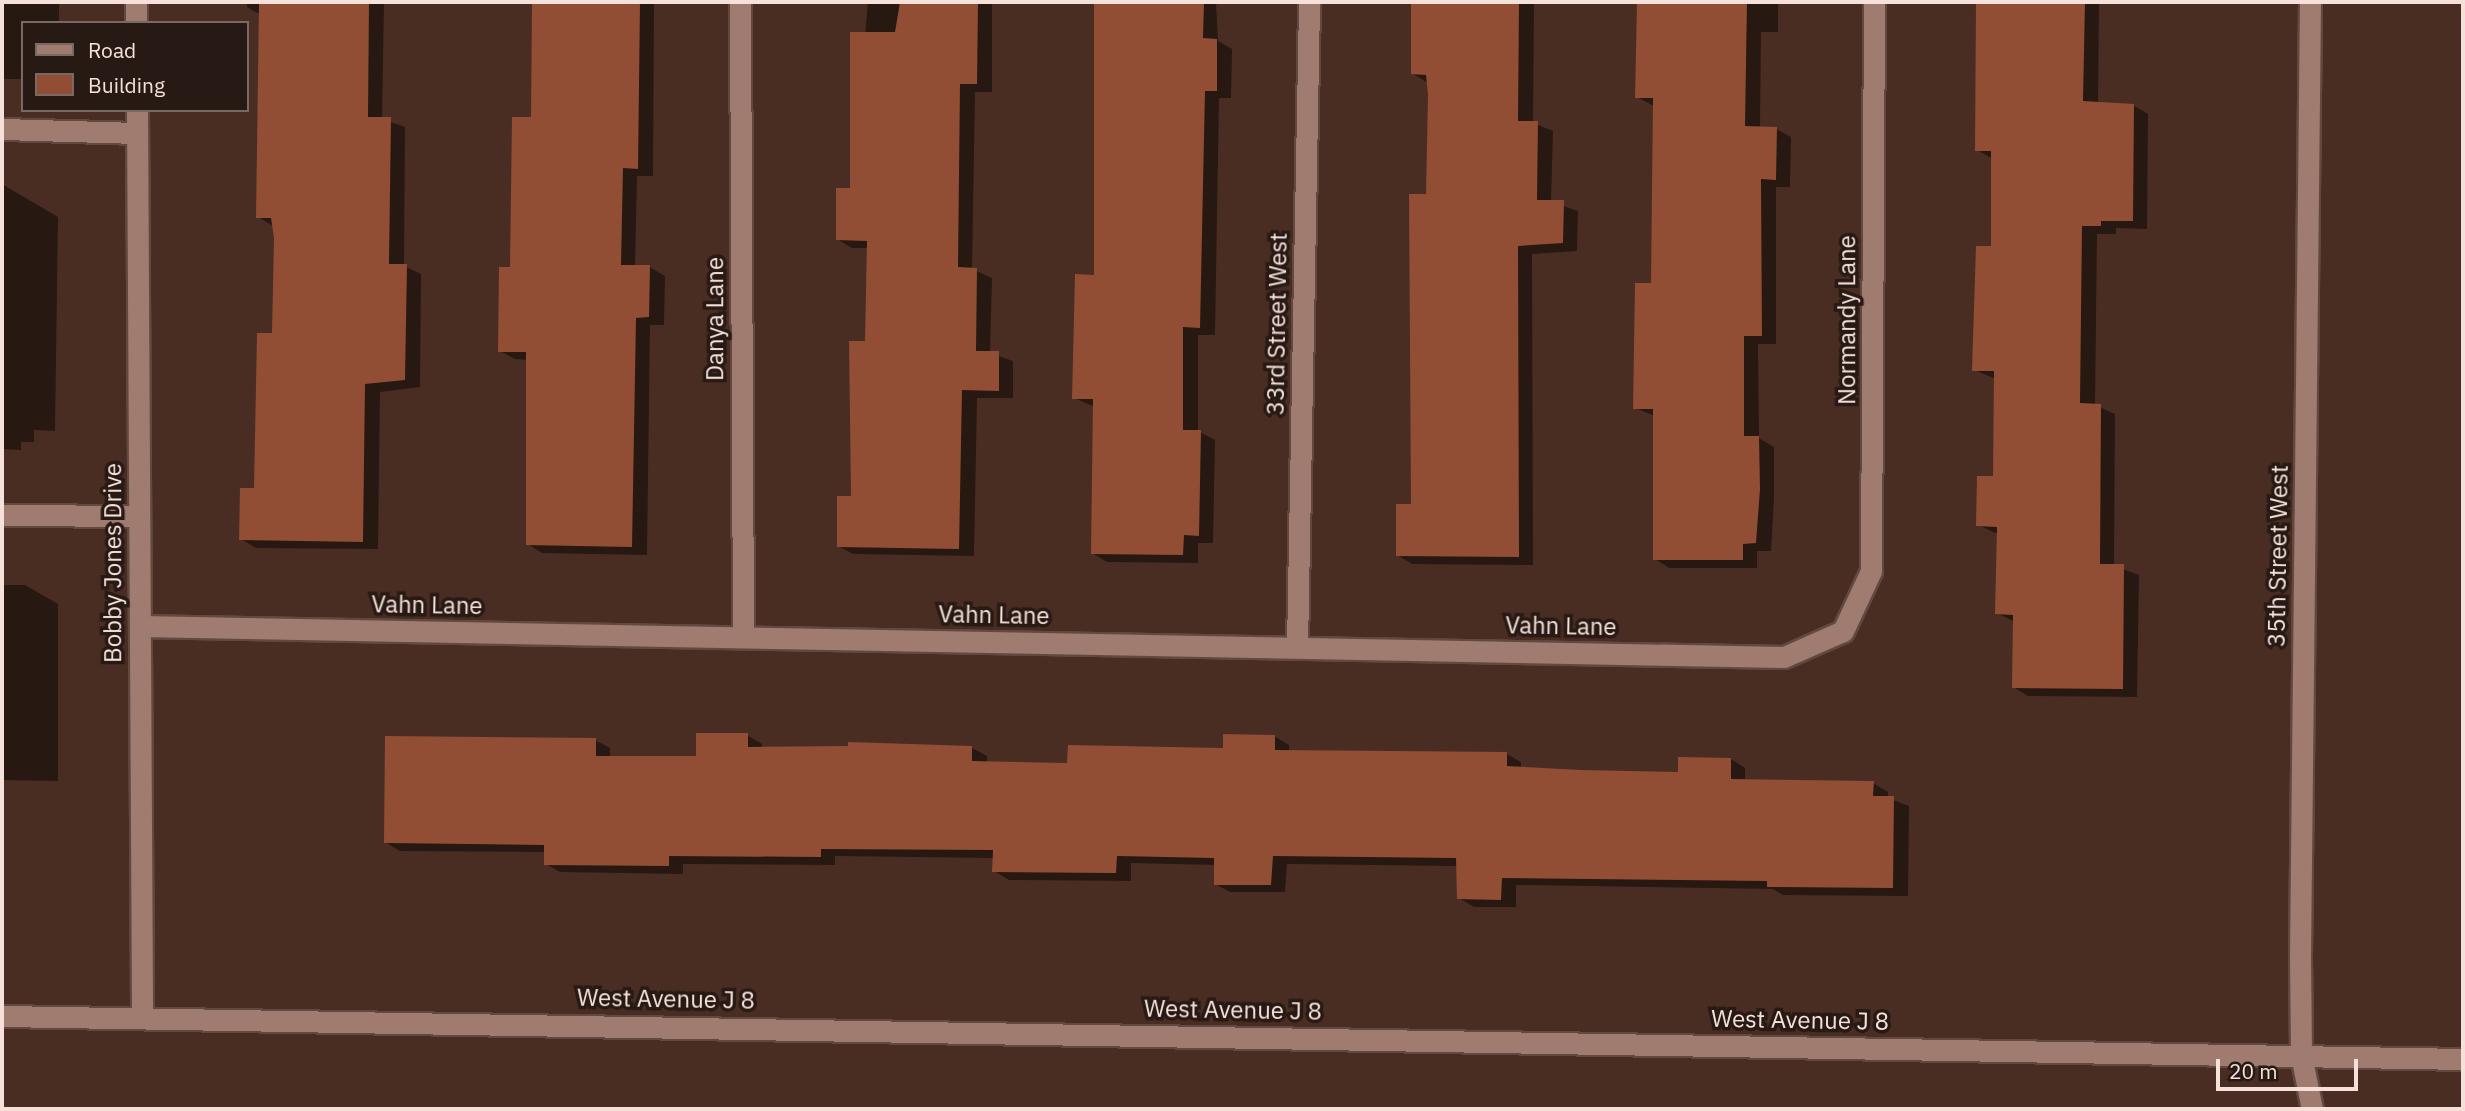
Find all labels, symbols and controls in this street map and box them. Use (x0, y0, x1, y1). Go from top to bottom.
legend (21, 21, 248, 112)
text: Road (88, 36, 136, 64)
text: Building (88, 71, 165, 99)
street label: 33rd Street West (1261, 232, 1293, 416)
street label: Normandy Lane (1833, 235, 1861, 405)
street label: Danya Lane (701, 257, 729, 381)
street label: Bobby Jones Drive (99, 463, 127, 663)
street label: 35th Street West (2262, 465, 2294, 647)
street label: Vahn Lane (371, 590, 483, 620)
street label: Vahn Lane (938, 600, 1050, 630)
street label: Vahn Lane (1505, 611, 1617, 641)
street label: West Avenue J 8 (577, 983, 755, 1015)
street label: West Avenue J 8 (1144, 994, 1322, 1026)
street label: West Avenue J 8 (1711, 1004, 1889, 1036)
scale bar (2220, 1044, 2362, 1088)
text: 20 m (2229, 1057, 2278, 1085)

